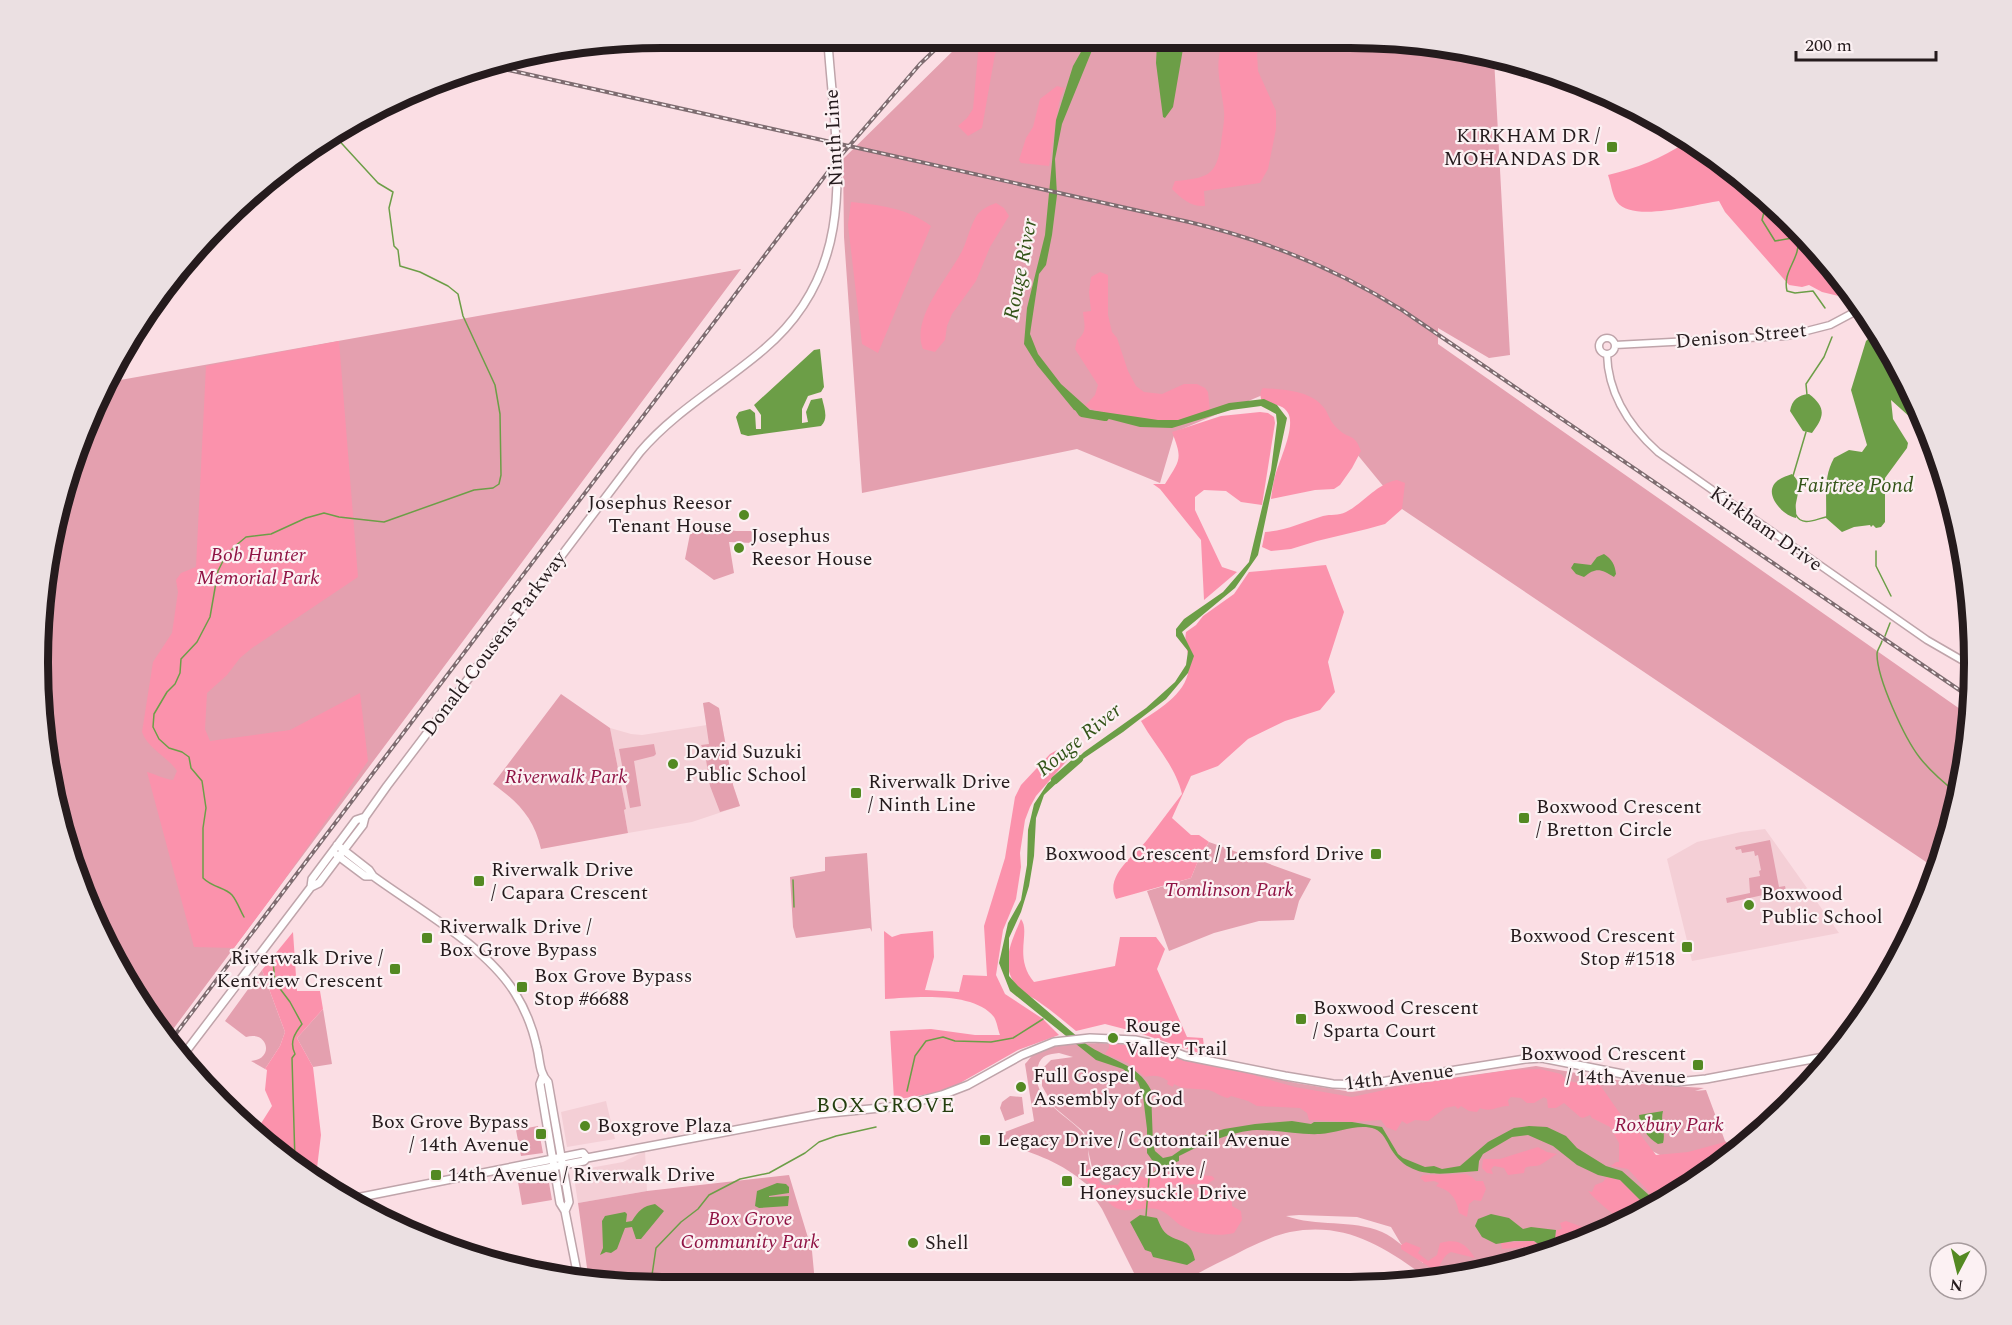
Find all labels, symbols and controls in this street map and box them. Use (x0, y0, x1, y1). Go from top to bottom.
scale bar (1796, 24, 1936, 62)
text: 200 m (1805, 32, 1852, 59)
street label: Ninth Line (816, 88, 852, 188)
place label: KIRKHAM DR / MOHANDAS DR (1444, 121, 1601, 174)
marker: KIRKHAM DR / MOHANDAS DR (1605, 140, 1619, 154)
water label: Rouge River (996, 215, 1047, 322)
street label: Denison Street (1674, 315, 1808, 357)
water label: Fairtree Pond (1797, 470, 1914, 502)
street label: Kirkham Drive (1703, 479, 1829, 579)
place label: Josephus Reesor Tenant House (588, 488, 732, 541)
marker: Josephus Reesor Tenant House (737, 508, 751, 522)
place label: Josephus Reesor House (751, 521, 873, 574)
park label: Bob Hunter Memorial Park (196, 540, 320, 593)
marker: Josephus Reesor House (732, 541, 746, 555)
street label: Donald Cousens Parkway (414, 544, 575, 743)
water label: Rouge River (1029, 695, 1129, 785)
place label: David Suzuki Public School (685, 737, 807, 790)
marker: David Suzuki Public School (666, 757, 680, 771)
park label: Riverwalk Park (504, 762, 628, 792)
place label: Riverwalk Drive / Ninth Line (868, 767, 1010, 820)
marker: Riverwalk Drive / Ninth Line (849, 786, 863, 800)
place label: Boxwood Crescent / Bretton Circle (1536, 792, 1702, 845)
marker: Boxwood Crescent / Bretton Circle (1517, 811, 1531, 825)
place label: Boxwood Crescent / Lemsford Drive (1044, 839, 1364, 869)
marker: Boxwood Crescent / Lemsford Drive (1369, 847, 1383, 861)
place label: Riverwalk Drive / Capara Crescent (491, 855, 648, 908)
marker: Riverwalk Drive / Capara Crescent (472, 874, 486, 888)
park label: Tomlinson Park (1164, 875, 1294, 905)
place label: Boxwood Public School (1761, 879, 1883, 932)
marker: Boxwood Public School (1742, 898, 1756, 912)
place label: Riverwalk Drive / Box Grove Bypass (439, 912, 597, 965)
place label: Boxwood Crescent Stop #1518 (1509, 921, 1675, 974)
marker: Riverwalk Drive / Box Grove Bypass (420, 931, 434, 945)
marker: Boxwood Crescent Stop #1518 (1680, 940, 1694, 954)
place label: Riverwalk Drive / Kentview Crescent (216, 943, 383, 996)
place label: Box Grove Bypass Stop #6688 (534, 961, 692, 1014)
marker: Riverwalk Drive / Kentview Crescent (388, 962, 402, 976)
marker: Box Grove Bypass Stop #6688 (515, 980, 529, 994)
place label: Boxwood Crescent / Sparta Court (1313, 993, 1479, 1046)
place label: Rouge Valley Trail (1125, 1011, 1227, 1064)
marker: Boxwood Crescent / Sparta Court (1294, 1012, 1308, 1026)
marker: Rouge Valley Trail (1106, 1031, 1120, 1045)
place label: Boxwood Crescent / 14th Avenue (1520, 1039, 1686, 1092)
street label: 14th Avenue (1343, 1055, 1455, 1099)
marker: Boxwood Crescent / 14th Avenue (1691, 1058, 1705, 1072)
place label: Full Gospel Assembly of God (1033, 1061, 1183, 1114)
marker: Full Gospel Assembly of God (1014, 1080, 1028, 1094)
district label: BOX GROVE (816, 1090, 956, 1122)
place label: Box Grove Bypass / 14th Avenue (371, 1107, 529, 1160)
park label: Roxbury Park (1614, 1110, 1725, 1140)
place label: Boxgrove Plaza (597, 1111, 732, 1141)
marker: Boxgrove Plaza (578, 1119, 592, 1133)
place label: Legacy Drive / Cottontail Avenue (997, 1125, 1290, 1155)
marker: Box Grove Bypass / 14th Avenue (534, 1127, 548, 1141)
marker: Legacy Drive / Cottontail Avenue (978, 1133, 992, 1147)
place label: Legacy Drive / Honeysuckle Drive (1079, 1155, 1247, 1208)
place label: 14th Avenue / Riverwalk Drive (448, 1160, 715, 1190)
marker: 14th Avenue / Riverwalk Drive (429, 1168, 443, 1182)
marker: Legacy Drive / Honeysuckle Drive (1060, 1174, 1074, 1188)
park label: Box Grove Community Park (680, 1204, 820, 1257)
place label: Shell (925, 1228, 969, 1258)
marker: Shell (906, 1236, 920, 1250)
north arrow (1928, 1241, 1988, 1301)
text: N (1948, 1272, 1964, 1298)

